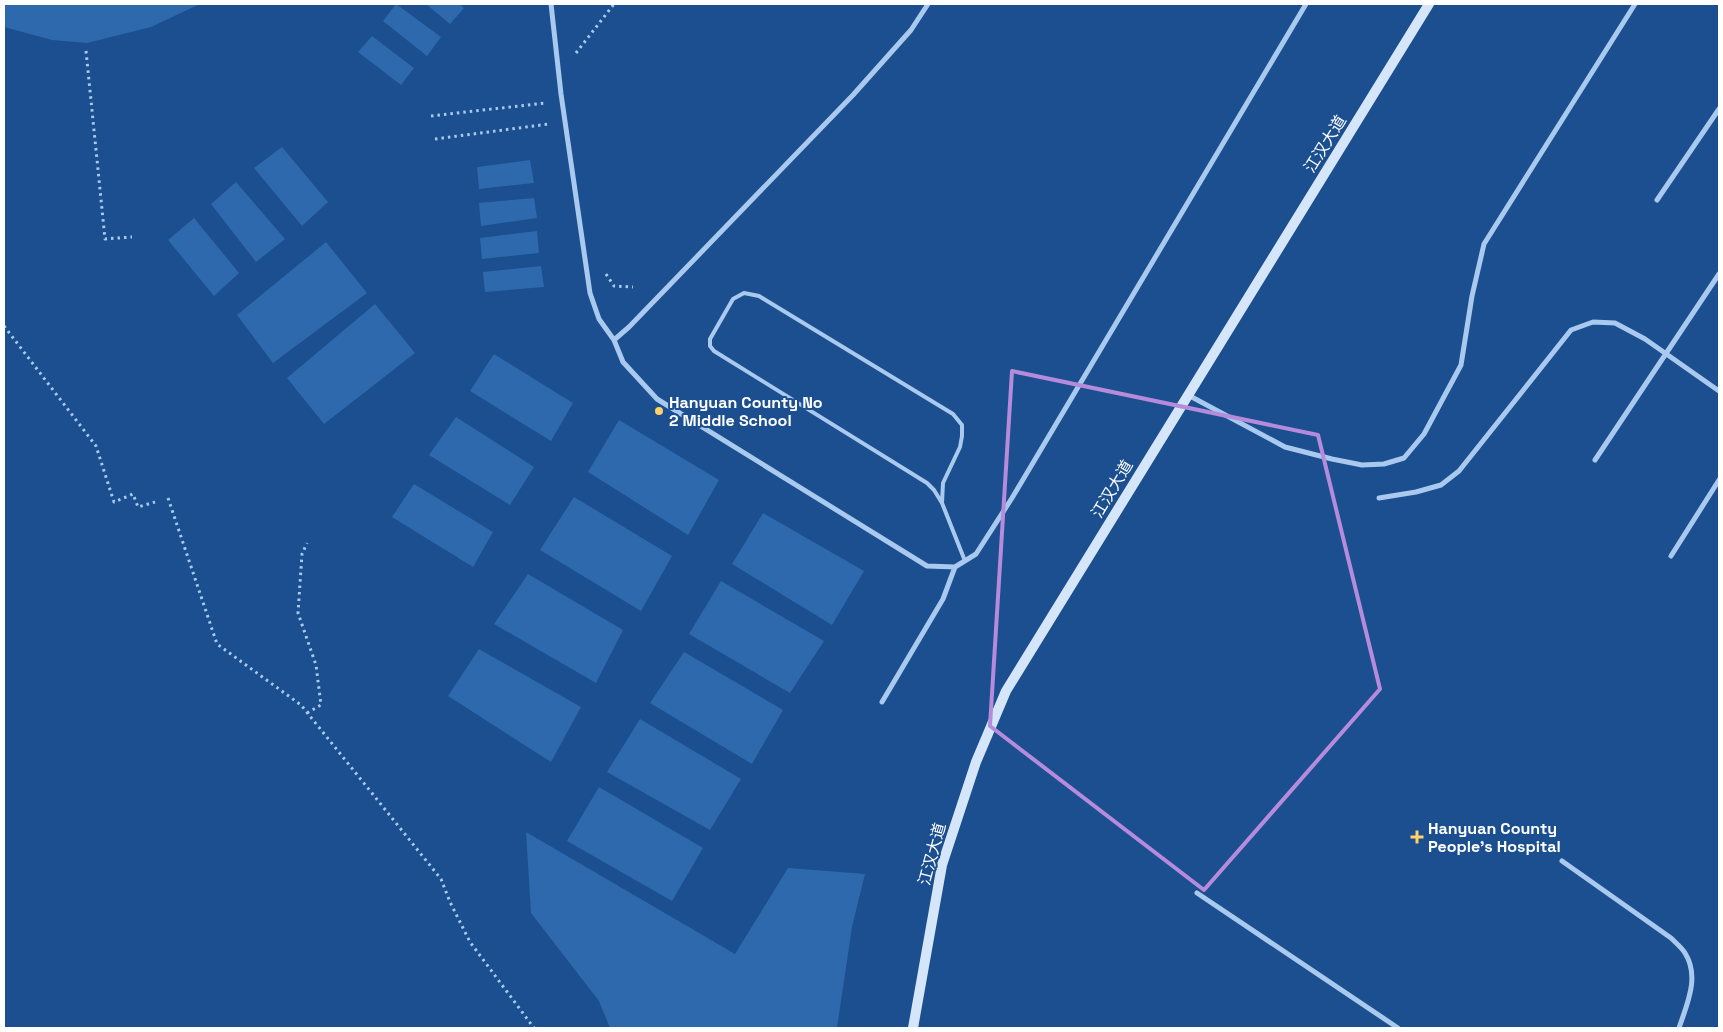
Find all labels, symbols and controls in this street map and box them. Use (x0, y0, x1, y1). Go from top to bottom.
street label: 江汉大道 (1299, 111, 1351, 177)
place label: Hanyuan County No 2 Middle School (669, 392, 823, 431)
marker: Hanyuan County No 2 Middle School (653, 405, 665, 417)
street label: 江汉大道 (1087, 456, 1137, 522)
place label: Hanyuan County People's Hospital (1428, 818, 1561, 857)
street label: 江汉大道 (914, 820, 950, 888)
marker: Hanyuan County People's Hospital (1410, 830, 1424, 844)

